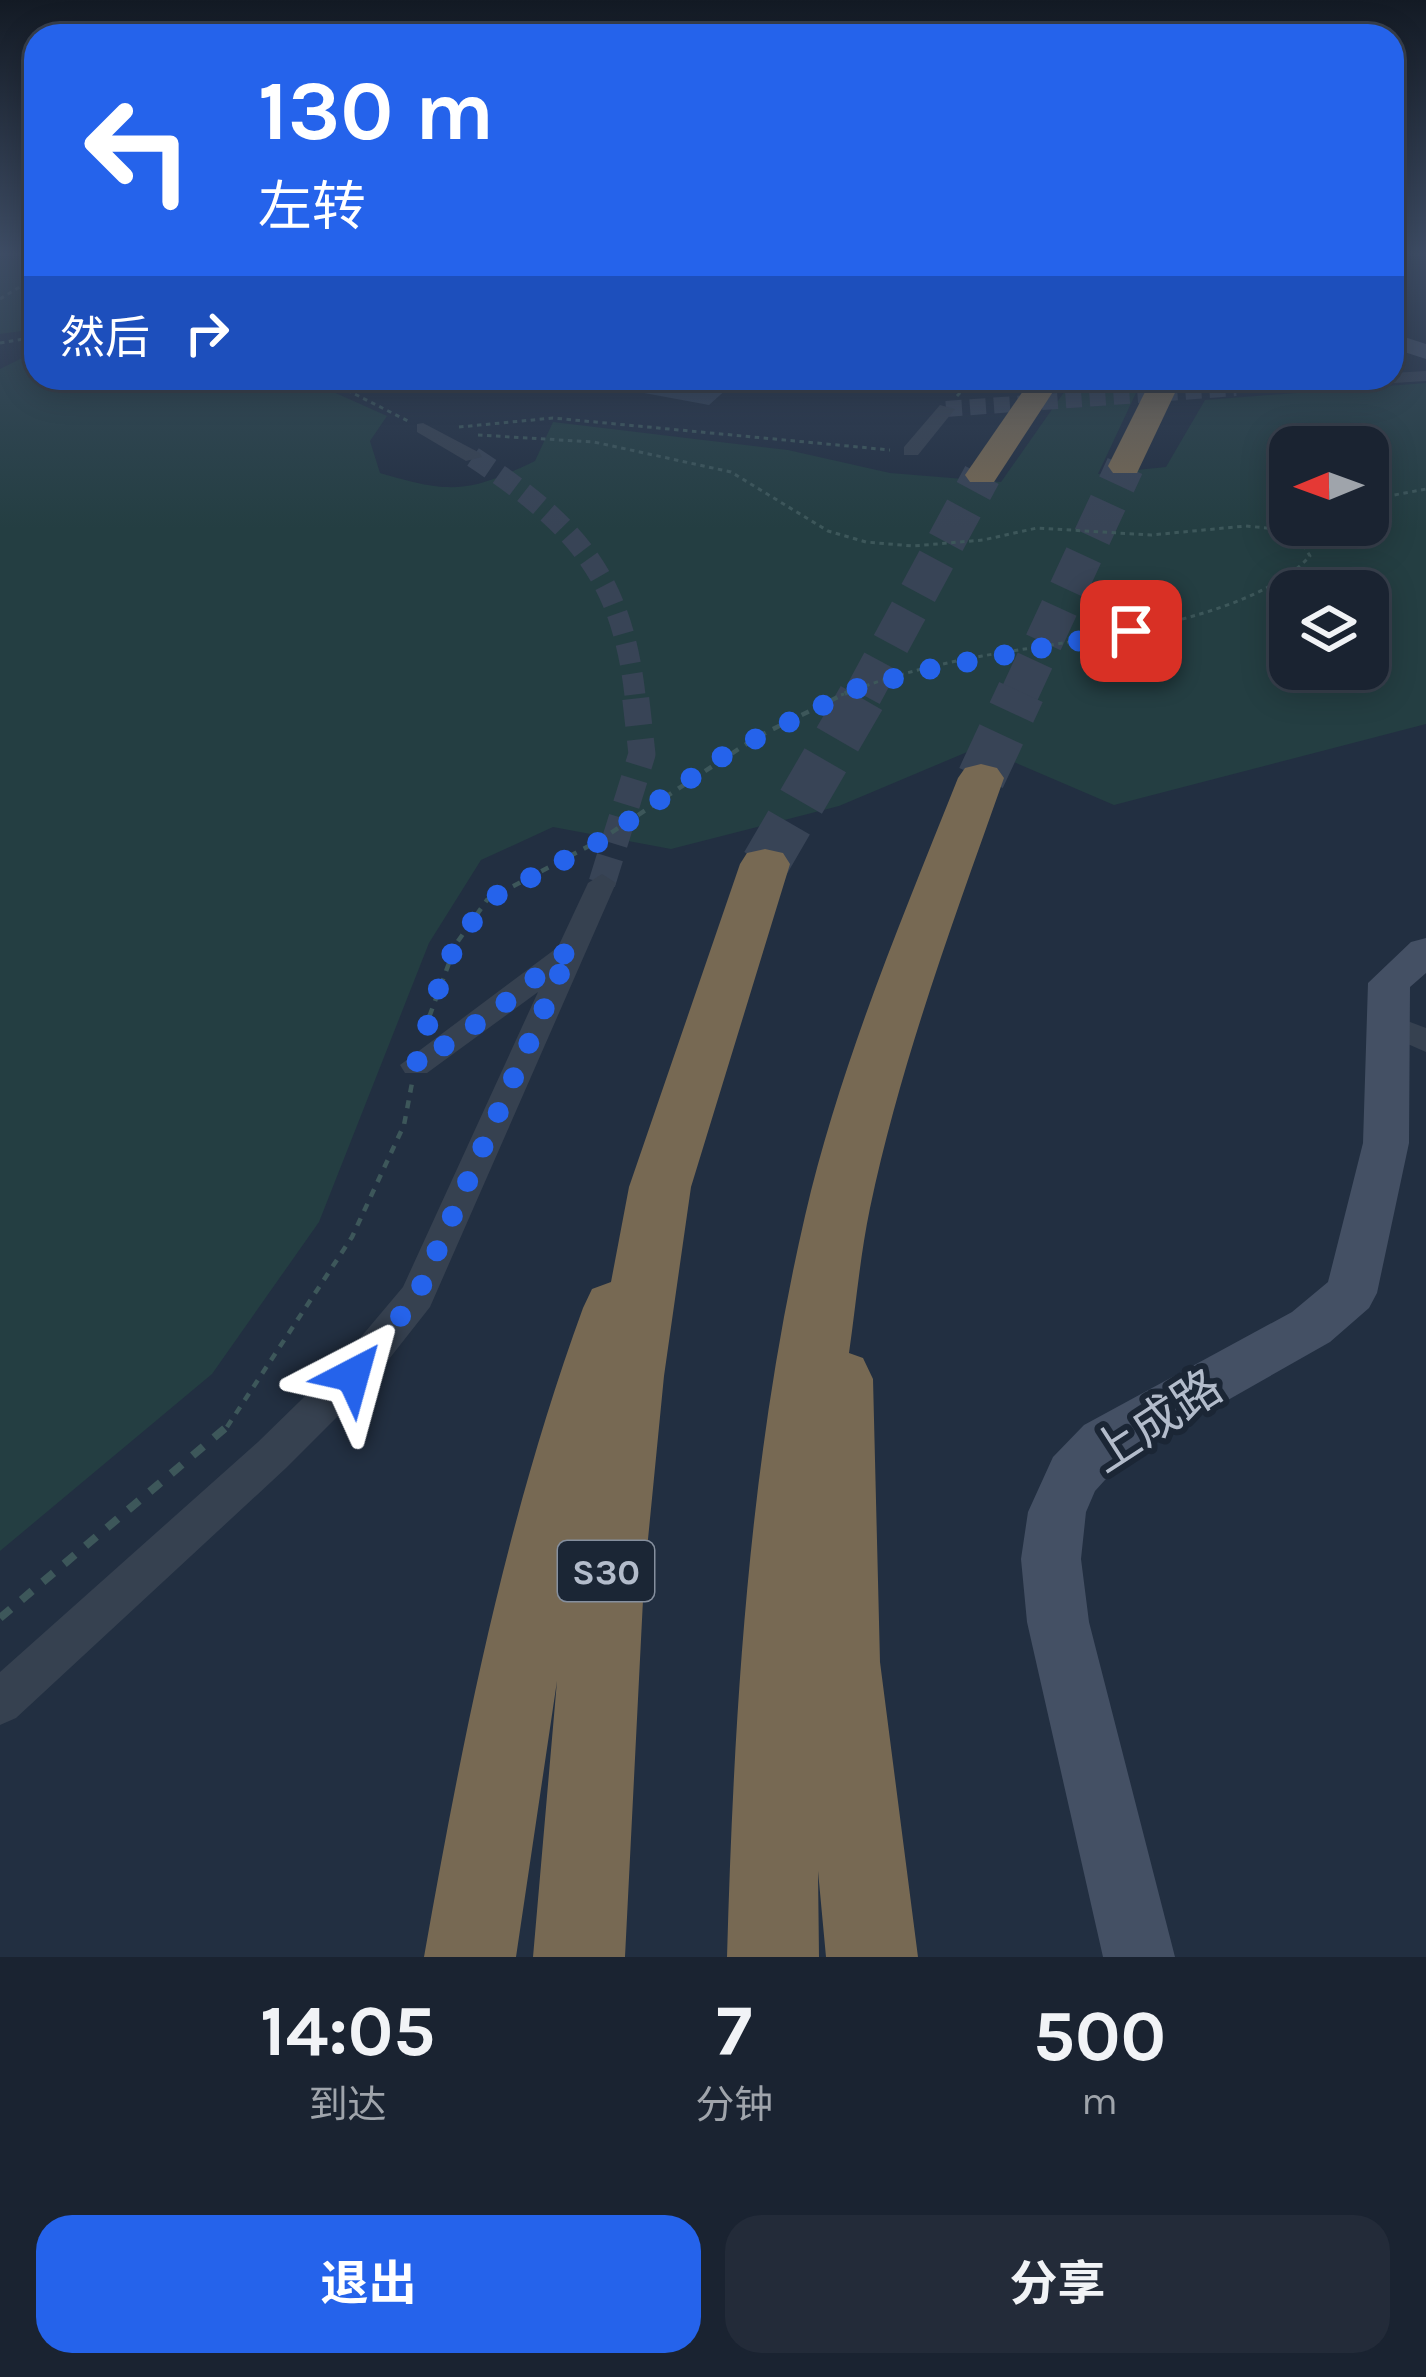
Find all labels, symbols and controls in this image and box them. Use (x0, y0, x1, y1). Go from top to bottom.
text: 130 m (258, 62, 494, 160)
icon: left (60, 72, 216, 228)
text: 左转 (258, 175, 366, 239)
icon: right (174, 300, 240, 366)
text: 然后 (60, 312, 150, 364)
north arrow (1269, 426, 1389, 546)
map controls (1269, 426, 1389, 690)
button: layers (1269, 570, 1389, 690)
pin (1080, 580, 1182, 682)
icon: arrive (1098, 598, 1164, 664)
position arrow (290, 1312, 416, 1438)
street label: 上成路 (1081, 1358, 1232, 1484)
road number: S30 (558, 1541, 654, 1601)
text: 14:05 (260, 1989, 435, 2073)
text: 7 (716, 1989, 752, 2073)
text: 500 (1033, 1994, 1166, 2078)
text: m (1081, 2078, 1118, 2124)
text: 到达 (309, 2082, 387, 2128)
text: 分钟 (695, 2082, 773, 2128)
button: 退出 (36, 2215, 701, 2353)
button: 分享 (725, 2215, 1390, 2353)

